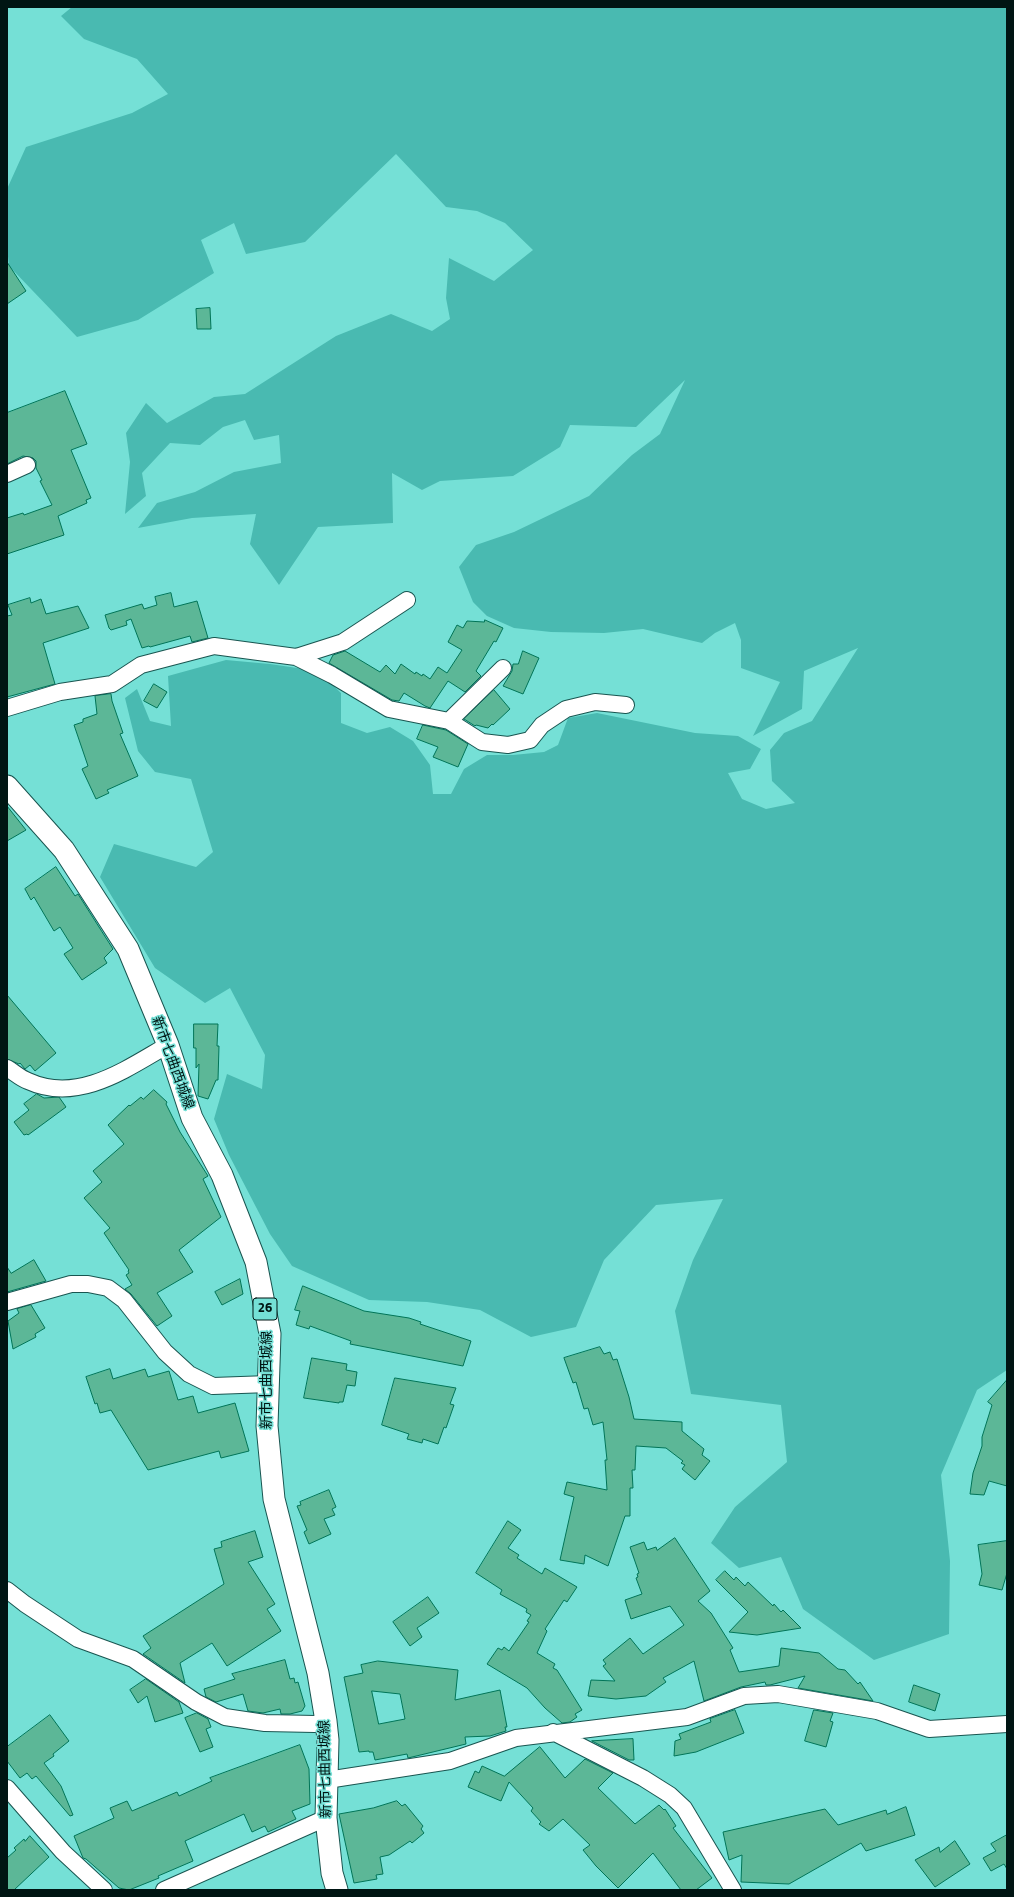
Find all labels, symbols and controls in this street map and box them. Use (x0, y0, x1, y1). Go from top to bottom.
street label: 新市七曲西城線 (147, 1014, 197, 1112)
road number: 26 (253, 1298, 277, 1320)
street label: 新市七曲西城線 (260, 1331, 276, 1429)
street label: 新市七曲西城線 (317, 1720, 335, 1818)

